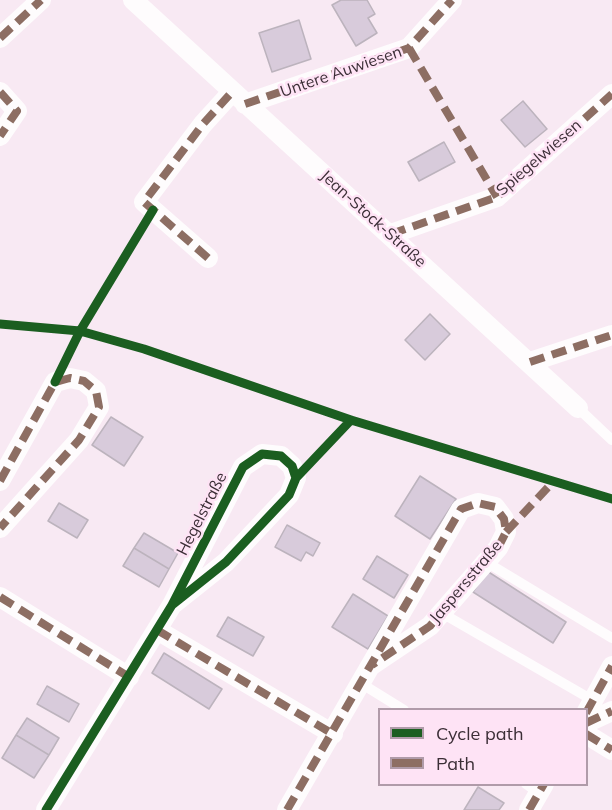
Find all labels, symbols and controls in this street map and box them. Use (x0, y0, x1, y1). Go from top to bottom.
street label: Untere Auwiesen (278, 42, 404, 102)
street label: Spiegelwiesen (492, 116, 586, 200)
street label: Jean-Stock-Straße (316, 166, 430, 272)
street label: Hegelstraße (173, 469, 231, 559)
street label: Jaspersstraße (426, 537, 506, 627)
legend (378, 708, 588, 786)
text: Cycle path (436, 722, 523, 745)
text: Path (436, 752, 475, 775)

